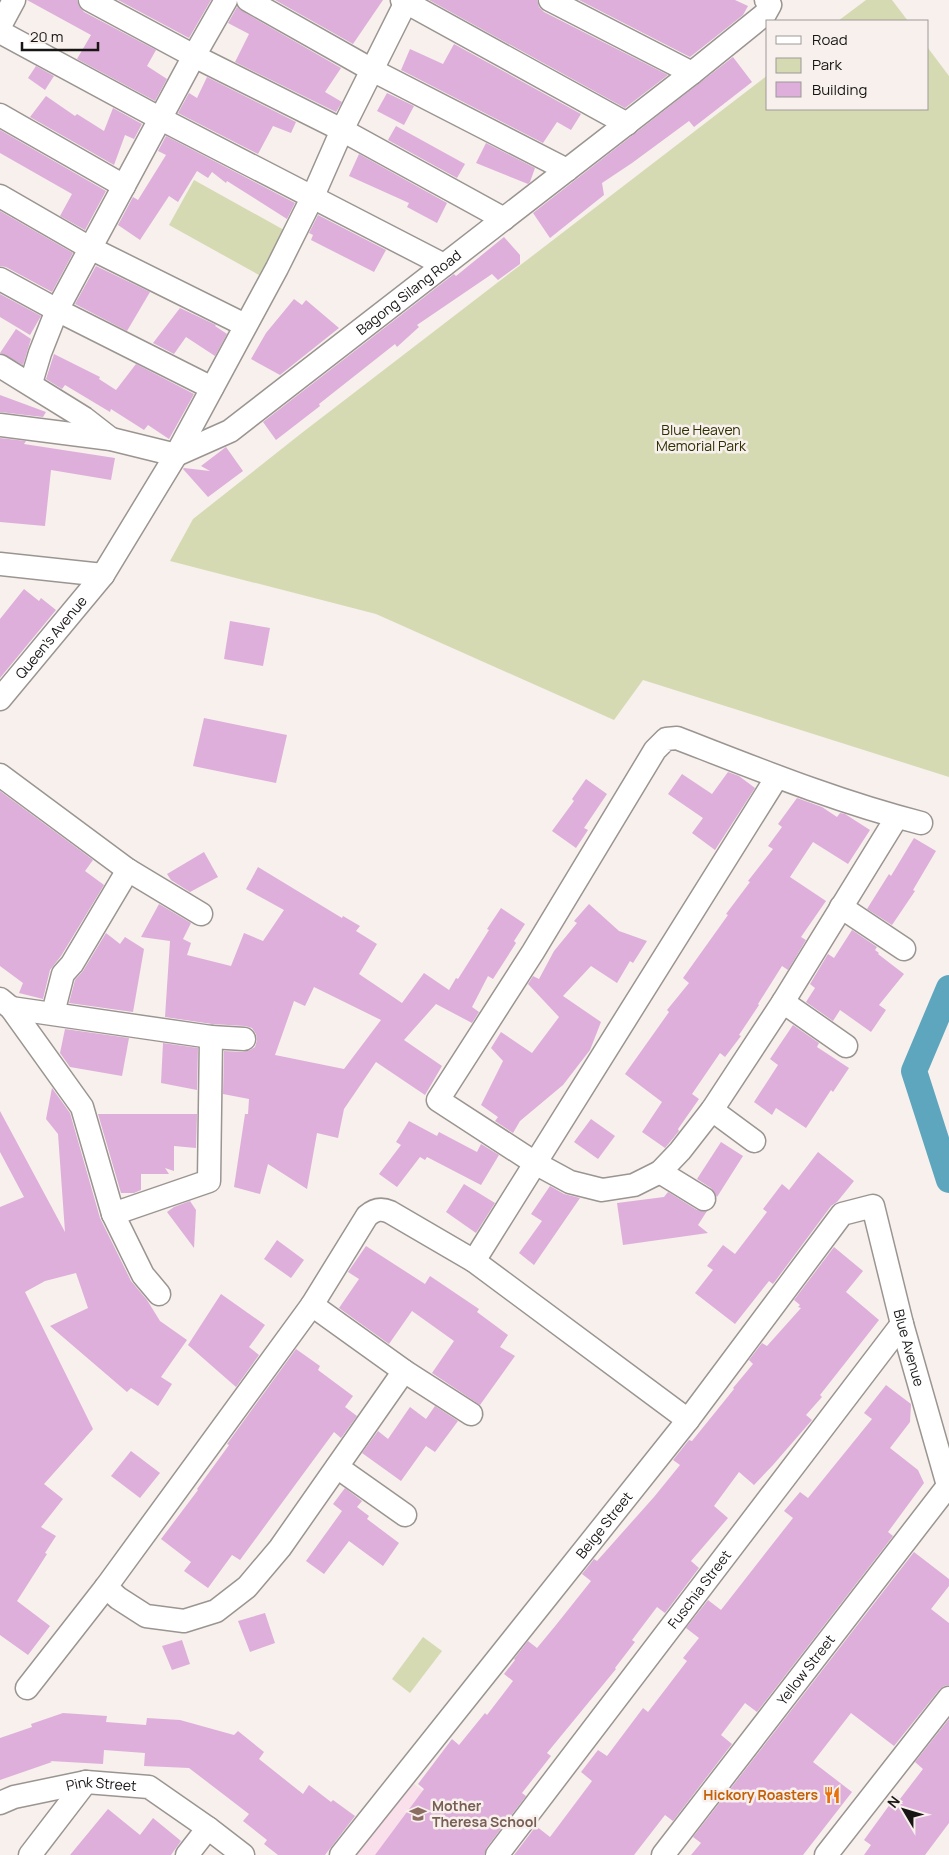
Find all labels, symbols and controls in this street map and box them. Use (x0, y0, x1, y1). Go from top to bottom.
scale bar (22, 20, 99, 52)
legend (766, 20, 929, 110)
text: 20 m (30, 26, 63, 47)
text: Road (812, 29, 848, 50)
text: Park (812, 54, 842, 75)
text: Building (812, 79, 867, 100)
street label: Bagong Silang Road (352, 245, 465, 339)
park label: Blue Heaven Memorial Park (656, 420, 747, 455)
street label: Queen's Avenue (11, 592, 91, 683)
street label: Blue Avenue (890, 1307, 929, 1388)
street label: Beige Street (571, 1487, 637, 1562)
street label: Fuschia Street (663, 1546, 735, 1632)
street label: Yellow Street (772, 1630, 839, 1709)
street label: Pink Street (64, 1772, 138, 1795)
place label: Hickory Roasters (703, 1785, 818, 1804)
restaurant icon: Hickory Roasters (822, 1785, 842, 1805)
north arrow (879, 1785, 929, 1835)
text: N (883, 1792, 904, 1812)
place label: Mother Theresa School (432, 1796, 537, 1831)
school or university icon: Mother Theresa School (408, 1804, 428, 1824)

